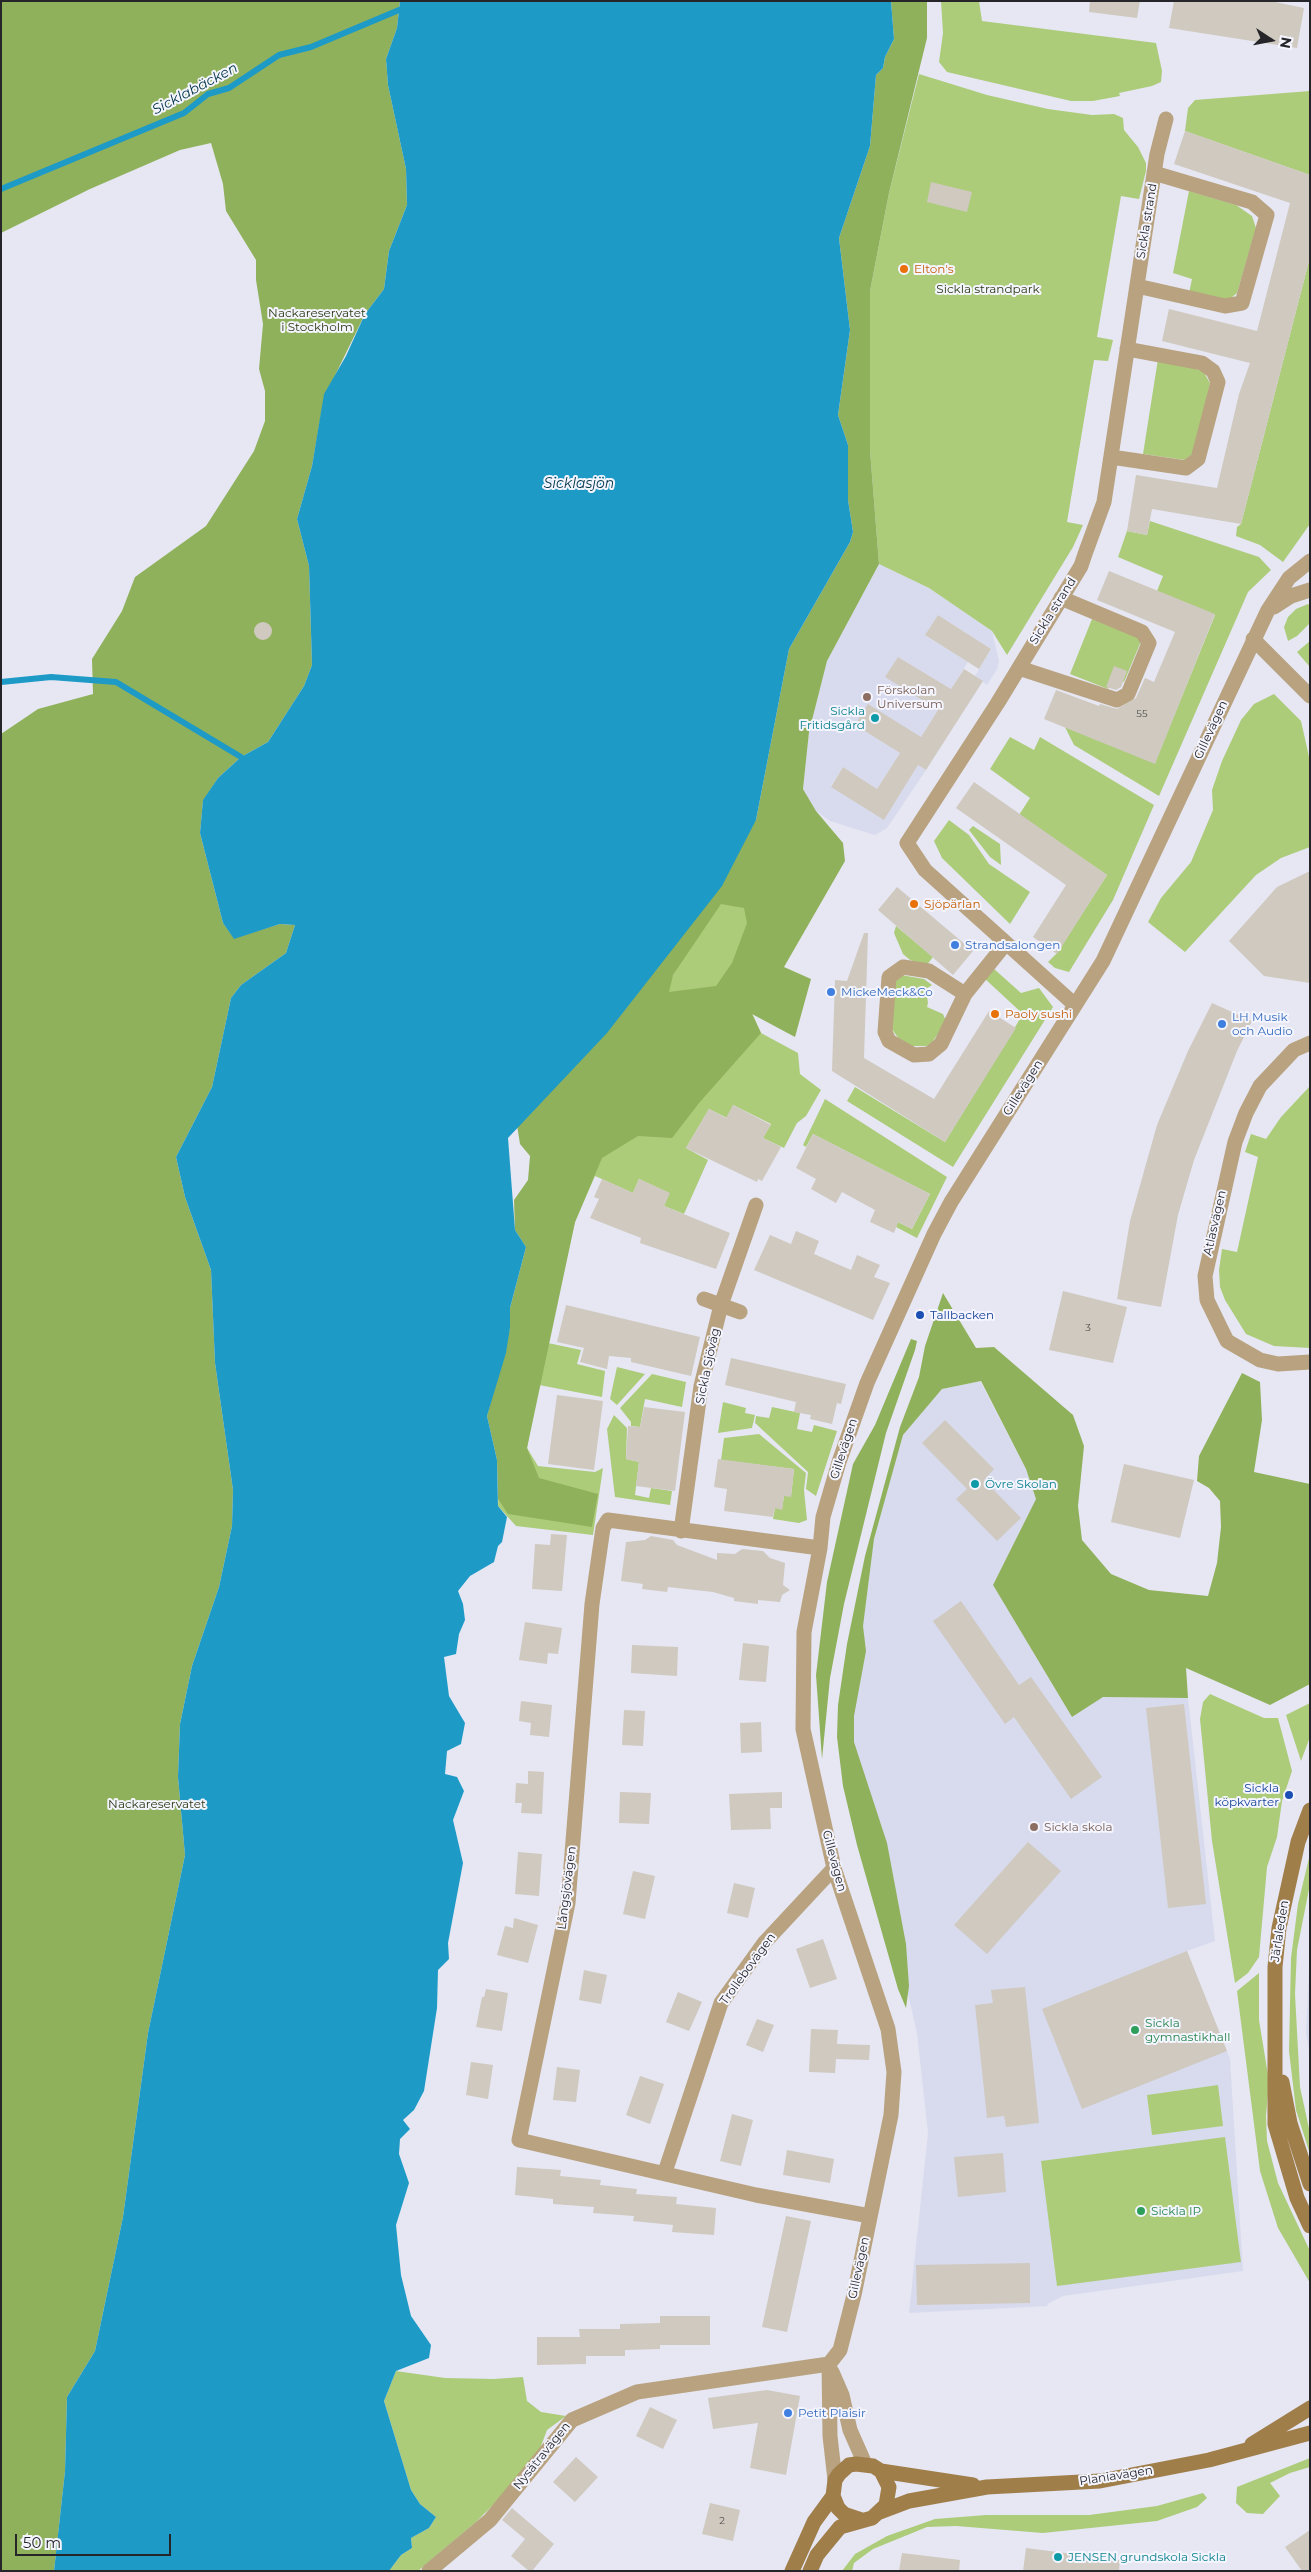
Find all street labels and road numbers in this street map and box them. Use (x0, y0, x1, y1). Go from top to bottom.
street label: Sickla strand (1134, 182, 1160, 260)
street label: Sickla strand (1027, 575, 1079, 647)
street label: Gillevägen (1191, 698, 1231, 762)
street label: Gillevägen (1000, 1057, 1046, 1119)
street label: Atlasvägen (1201, 1189, 1229, 1257)
street label: Sickla Sjöväg (693, 1327, 723, 1405)
street label: Gillevägen (827, 1417, 861, 1481)
street label: Gillevägen (819, 1829, 849, 1893)
street label: Långsjövägen (555, 1845, 579, 1931)
street label: Järlaleden (1268, 1899, 1292, 1963)
street label: Trollebovägen (717, 1930, 779, 2008)
street label: Gillevägen (845, 2236, 873, 2300)
street label: Nysätravägen (511, 2420, 573, 2492)
street label: Planiavägen (1078, 2463, 1154, 2489)

